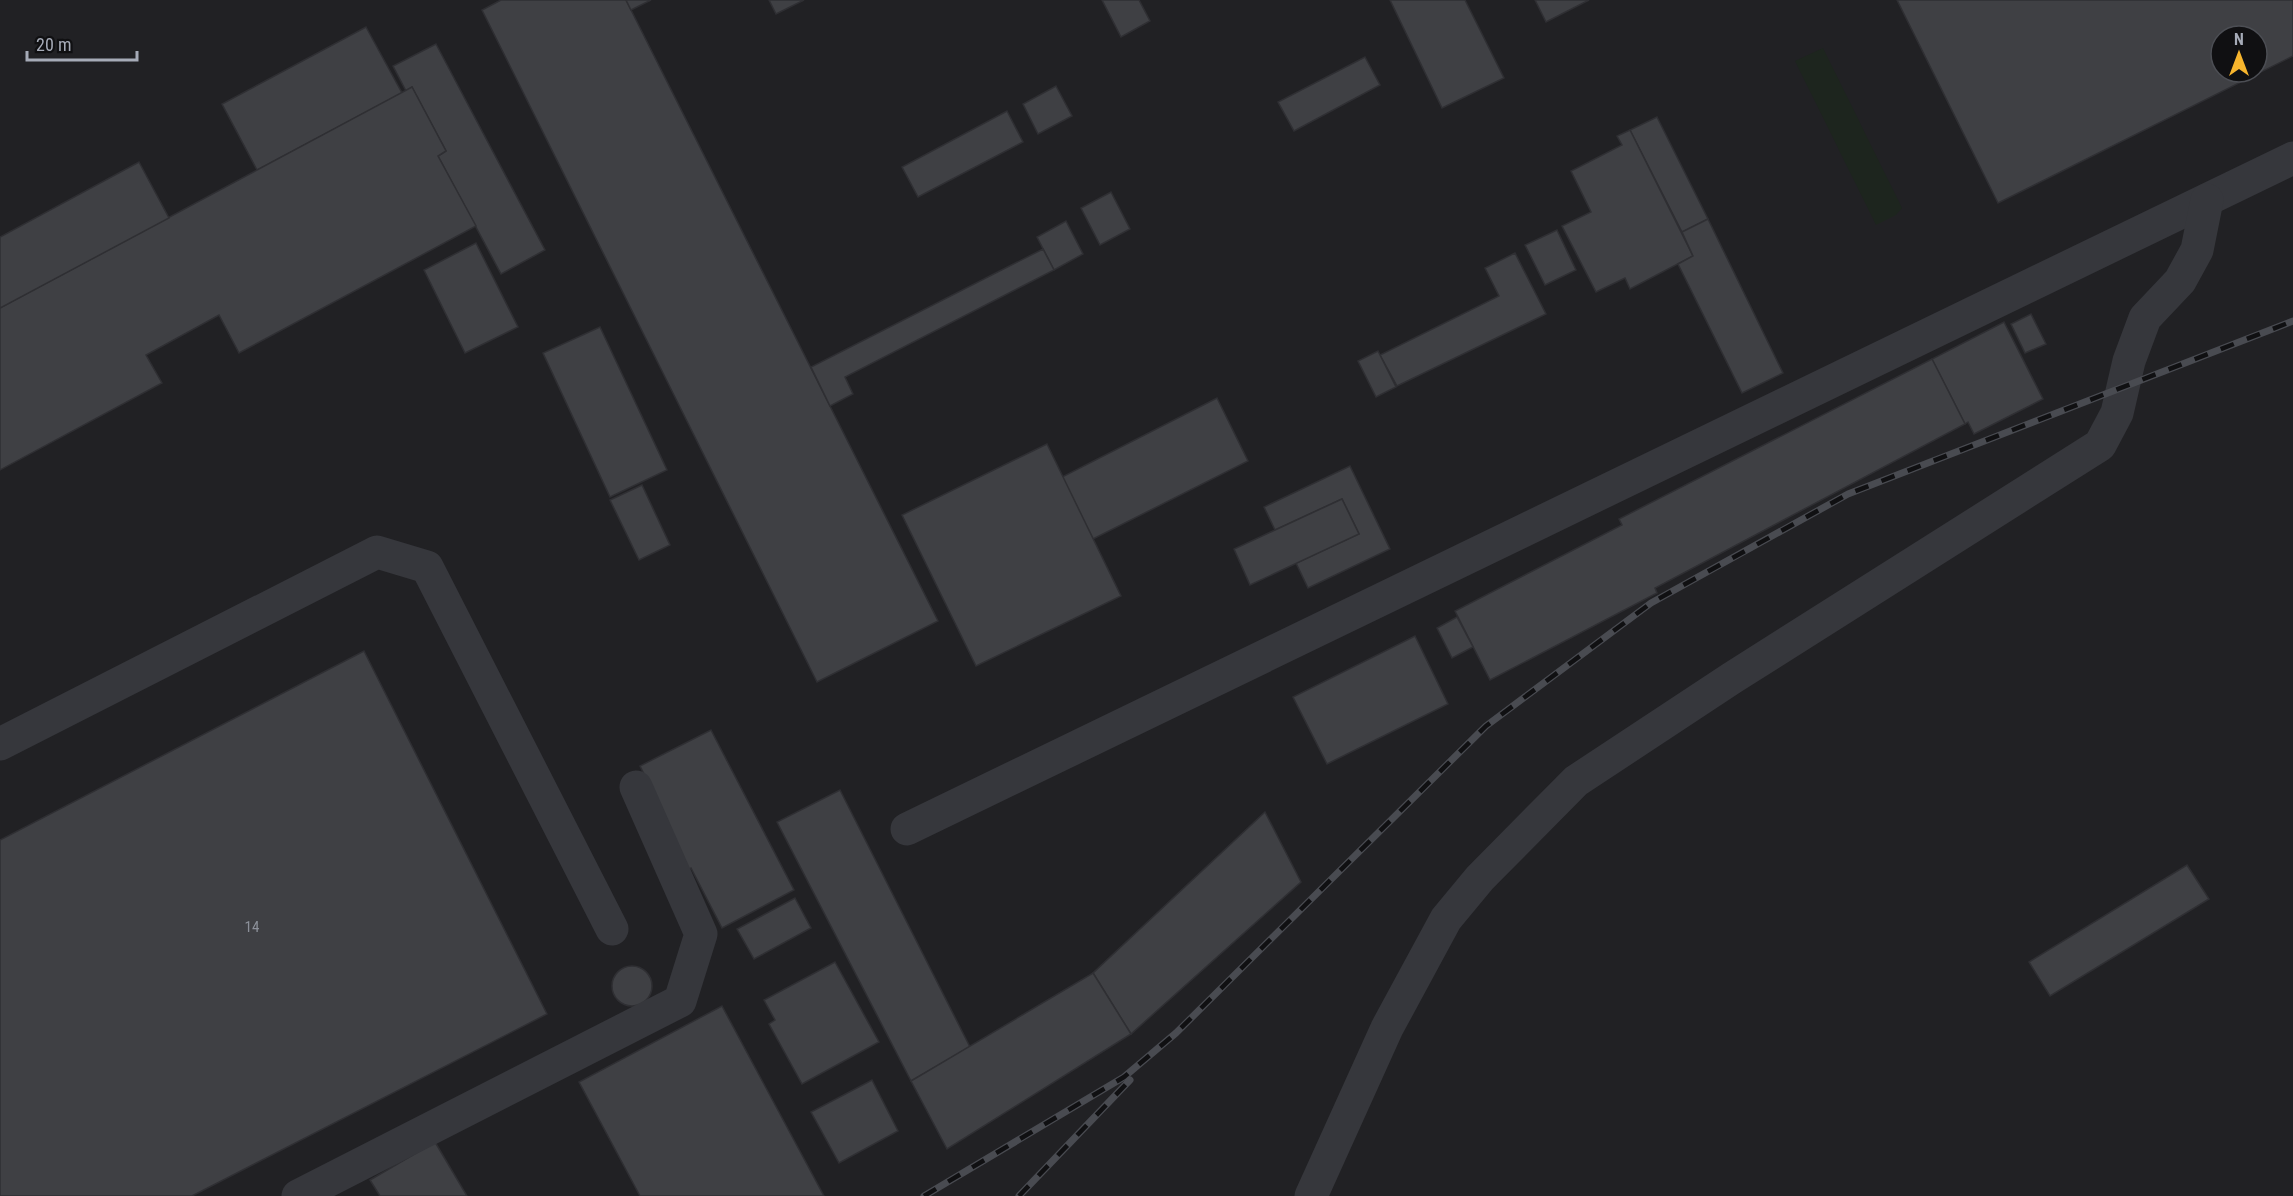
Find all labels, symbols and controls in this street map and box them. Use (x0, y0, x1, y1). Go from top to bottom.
scale bar (27, 24, 136, 62)
north arrow (2209, 24, 2269, 84)
text: N (2234, 30, 2244, 49)
text: 20 m (36, 34, 71, 55)
house number: 14 (245, 918, 259, 936)

